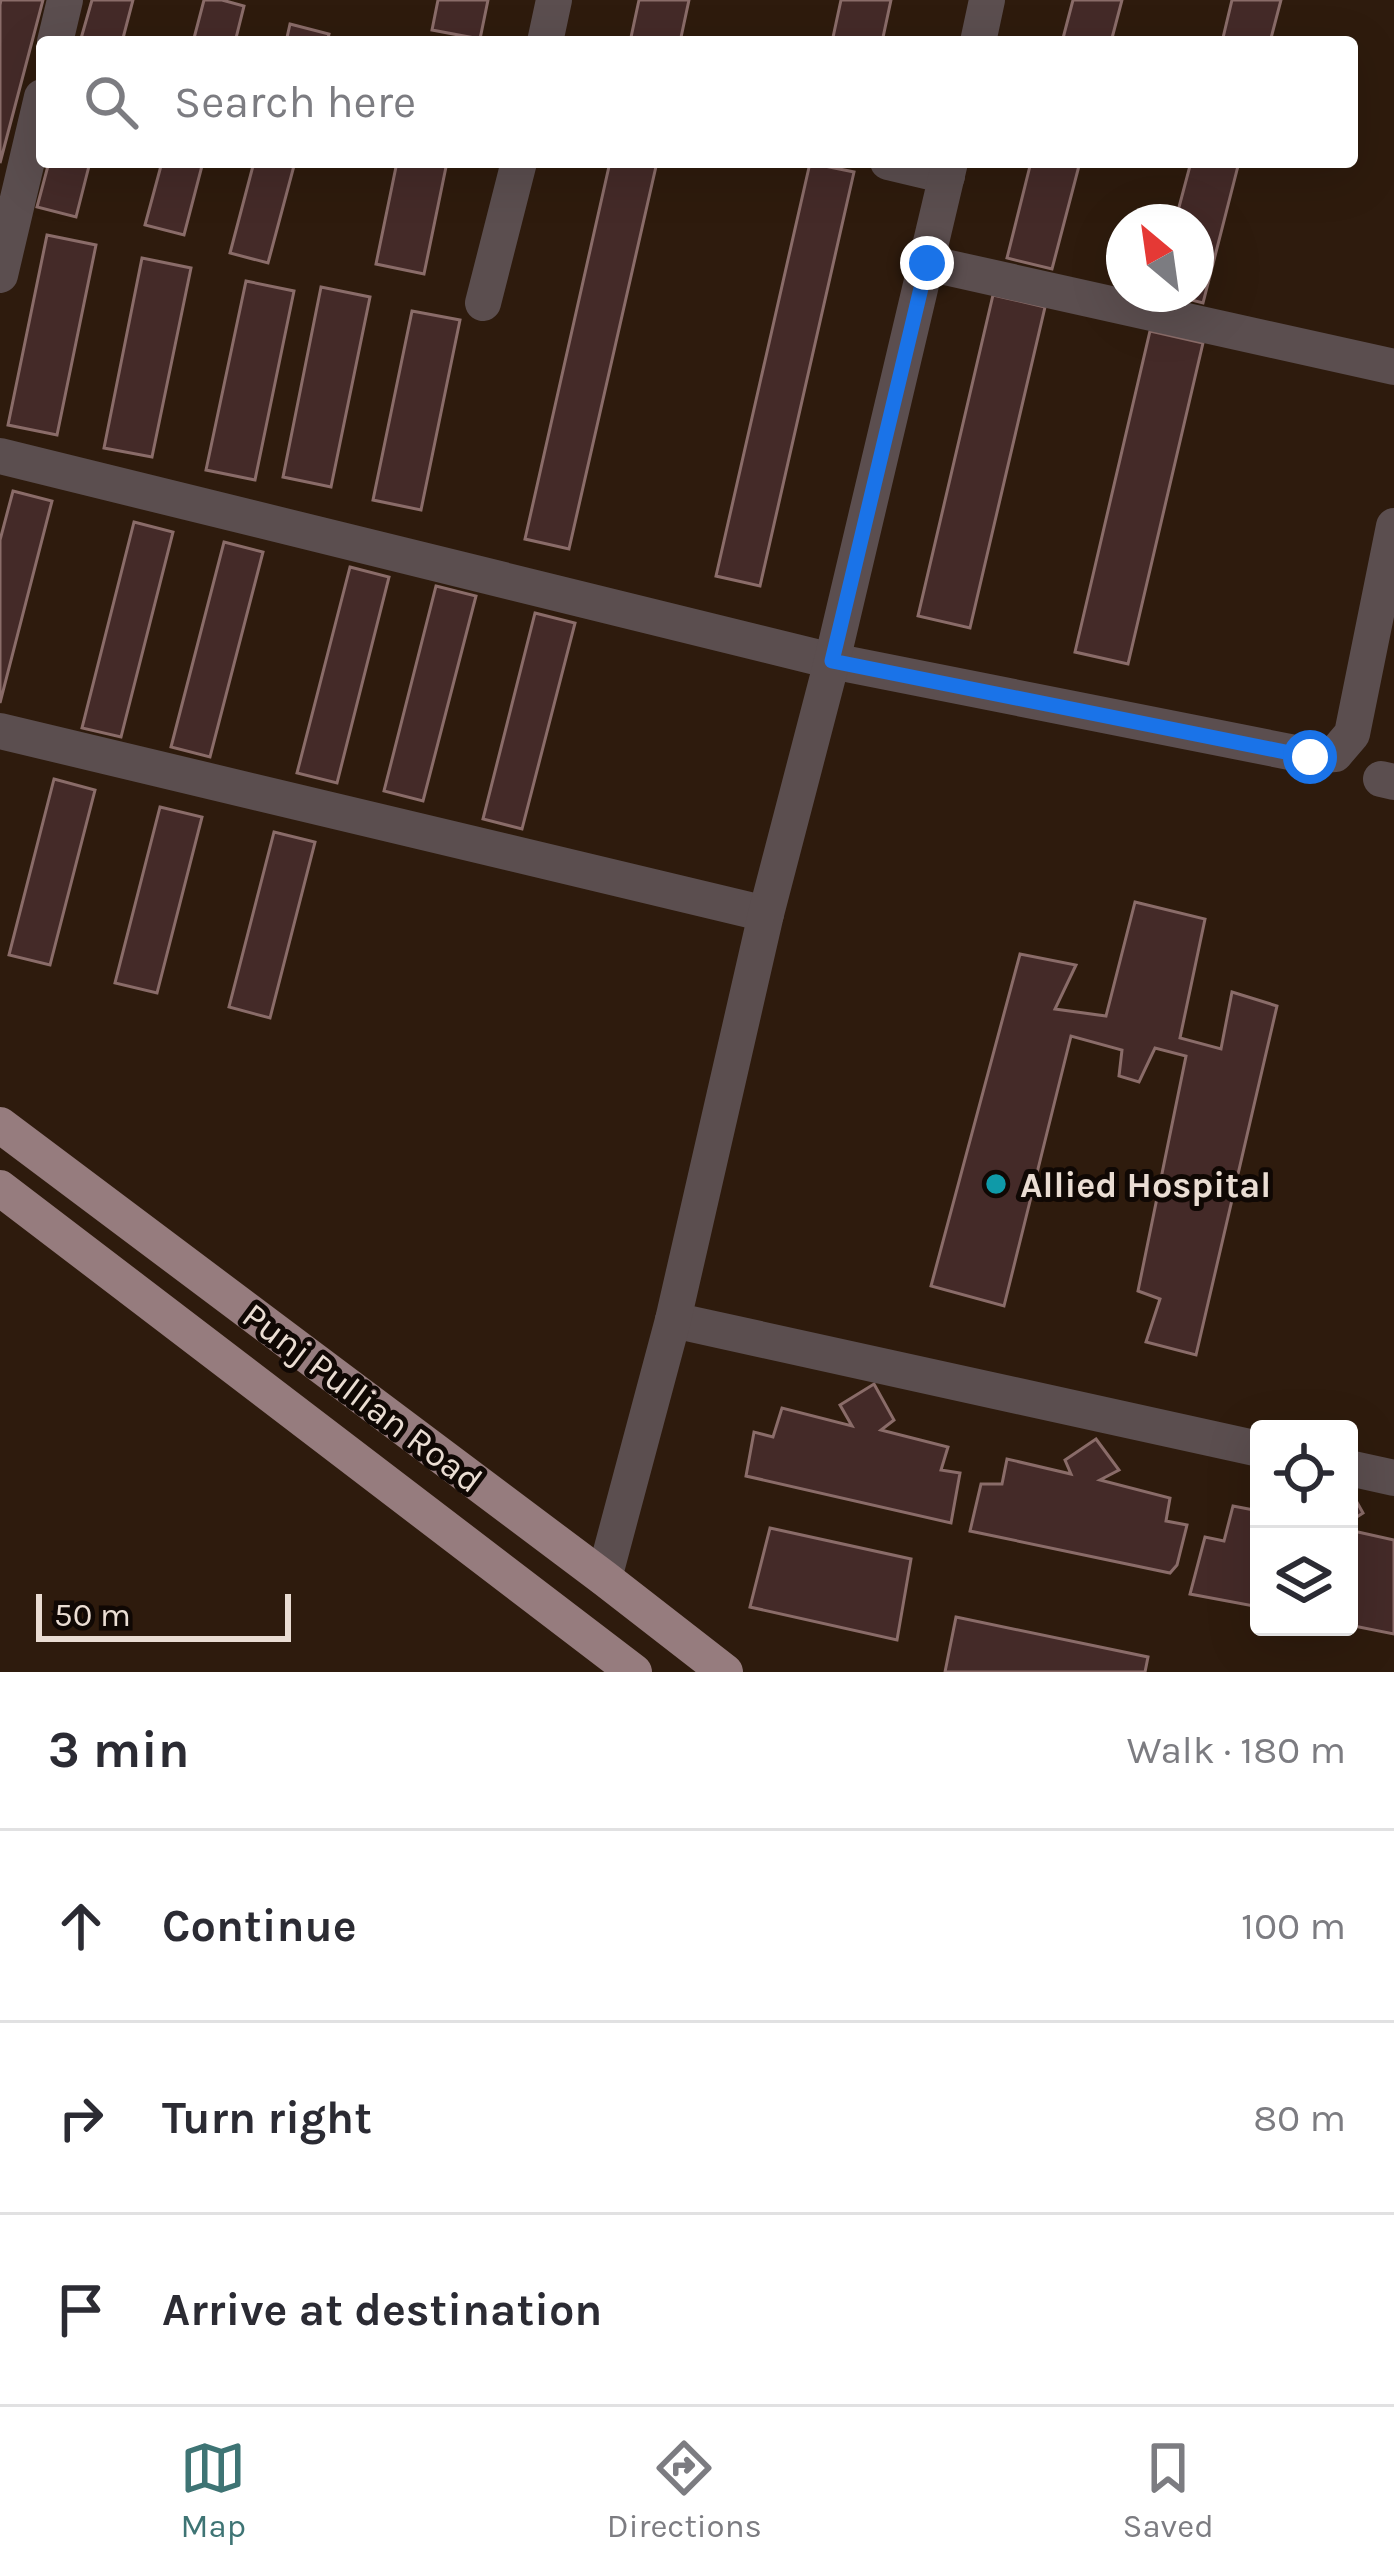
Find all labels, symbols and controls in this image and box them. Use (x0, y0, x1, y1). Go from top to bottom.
search box (36, 36, 1358, 168)
icon: search (78, 69, 144, 135)
text: Search here (174, 76, 416, 128)
north arrow (1106, 204, 1214, 312)
route end (900, 236, 954, 290)
route start (1283, 730, 1337, 784)
place label: Allied Hospital (1020, 1164, 1271, 1206)
marker: Allied Hospital (983, 1171, 1009, 1197)
street label: Punj Pullian Road (234, 1294, 490, 1501)
map controls (1250, 1420, 1358, 1636)
button: locate (1250, 1420, 1358, 1528)
button: layers (1250, 1528, 1358, 1636)
scale bar (36, 1588, 291, 1641)
text: 50 m (54, 1596, 131, 1634)
text: 3 min (48, 1720, 190, 1780)
text: Walk · 180 m (1127, 1727, 1346, 1773)
icon: ahead (48, 1893, 114, 1959)
text: Continue (162, 1900, 357, 1952)
text: 100 m (1241, 1903, 1346, 1949)
icon: right (48, 2085, 114, 2151)
text: Turn right (162, 2092, 372, 2144)
text: 80 m (1253, 2095, 1346, 2141)
icon: arrive (48, 2277, 114, 2343)
text: Arrive at destination (162, 2284, 602, 2336)
tab: Map (180, 2435, 246, 2545)
tab: Directions (607, 2435, 762, 2545)
tab: Saved (1123, 2435, 1214, 2545)

